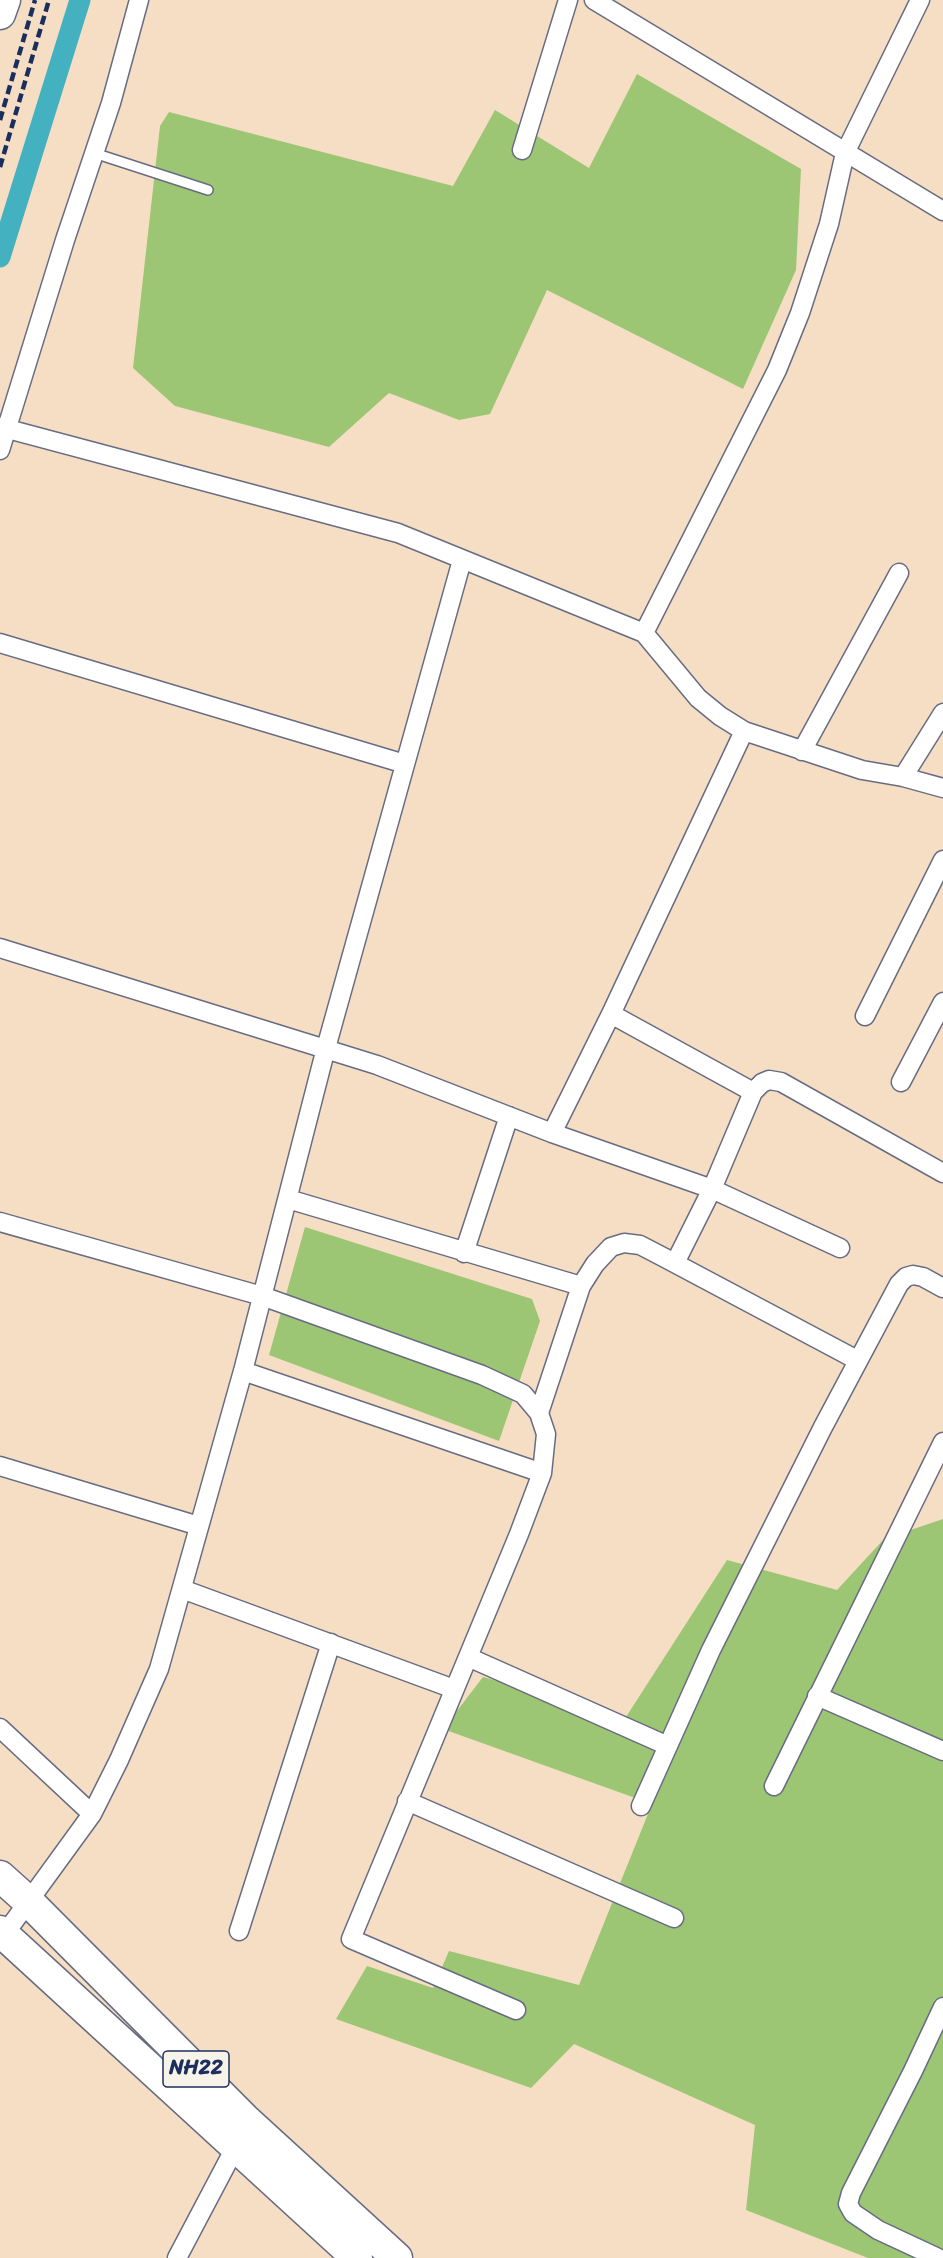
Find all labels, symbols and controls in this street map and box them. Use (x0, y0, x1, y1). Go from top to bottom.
road number: NH22 (163, 2051, 229, 2087)

